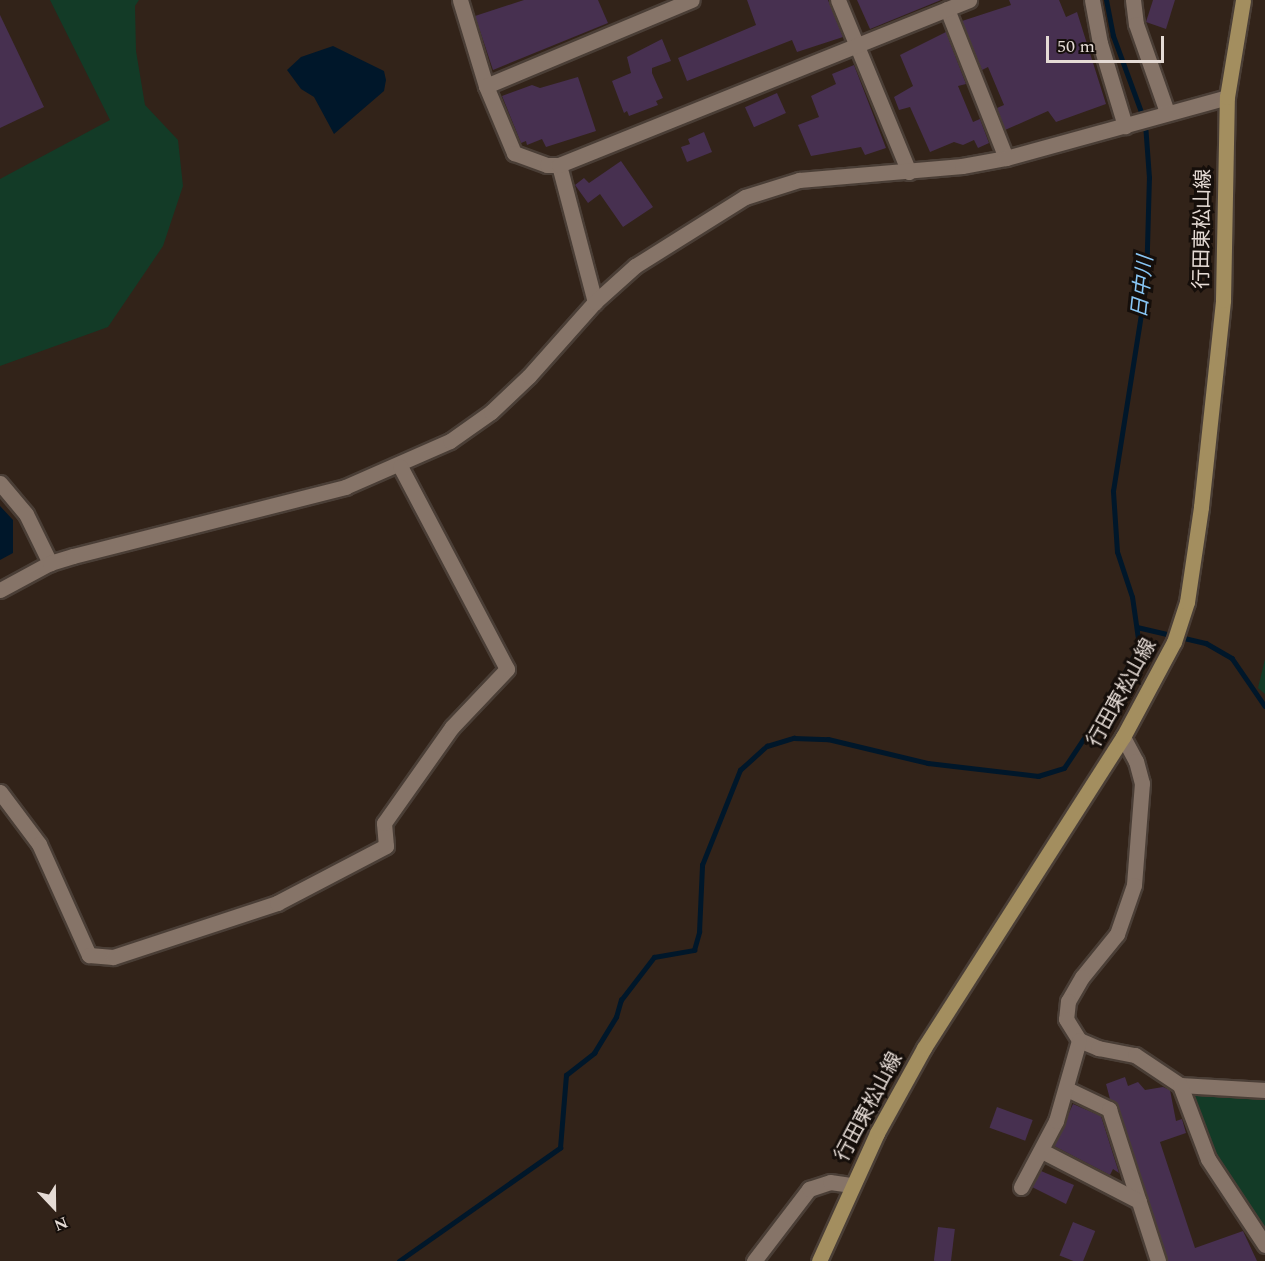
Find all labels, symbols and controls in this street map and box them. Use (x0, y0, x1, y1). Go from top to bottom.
scale bar (1049, 24, 1168, 62)
text: 50 m (1057, 33, 1095, 60)
street label: 行田東松山線 (1190, 169, 1216, 289)
water label: 日中川 (1127, 254, 1159, 320)
street label: 行田東松山線 (1082, 635, 1162, 751)
street label: 行田東松山線 (830, 1048, 908, 1166)
north arrow (24, 1177, 84, 1237)
text: N (50, 1210, 71, 1237)

